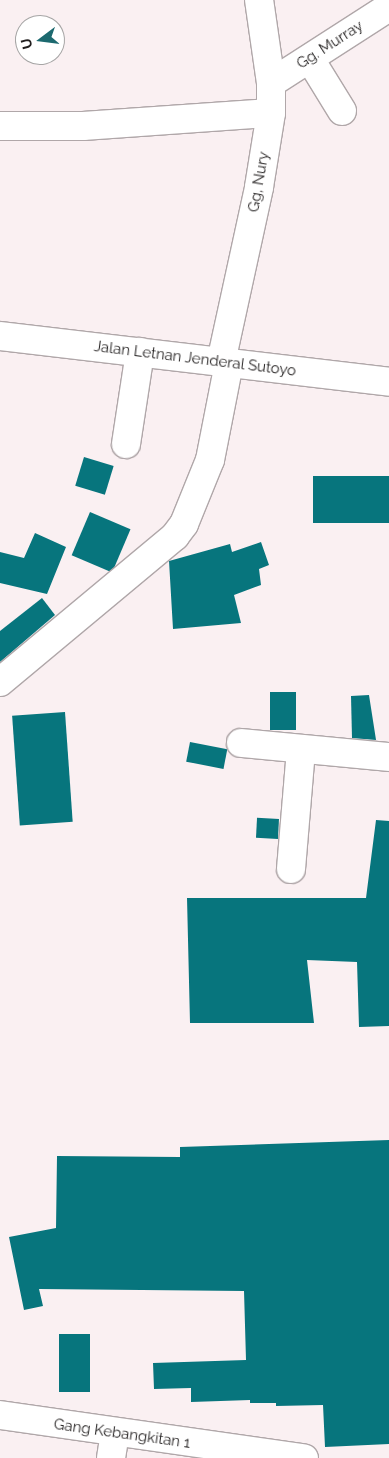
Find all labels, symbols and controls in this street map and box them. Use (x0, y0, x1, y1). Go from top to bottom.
north arrow (15, 15, 65, 65)
street label: Gg. Murray (294, 17, 366, 73)
text: U (17, 36, 36, 51)
street label: Gg, Nury (245, 150, 273, 214)
street label: Jalan Letnan Jenderal Sutoyo (93, 338, 297, 380)
street label: Gang Kebangkitan 1 (53, 1416, 191, 1452)

